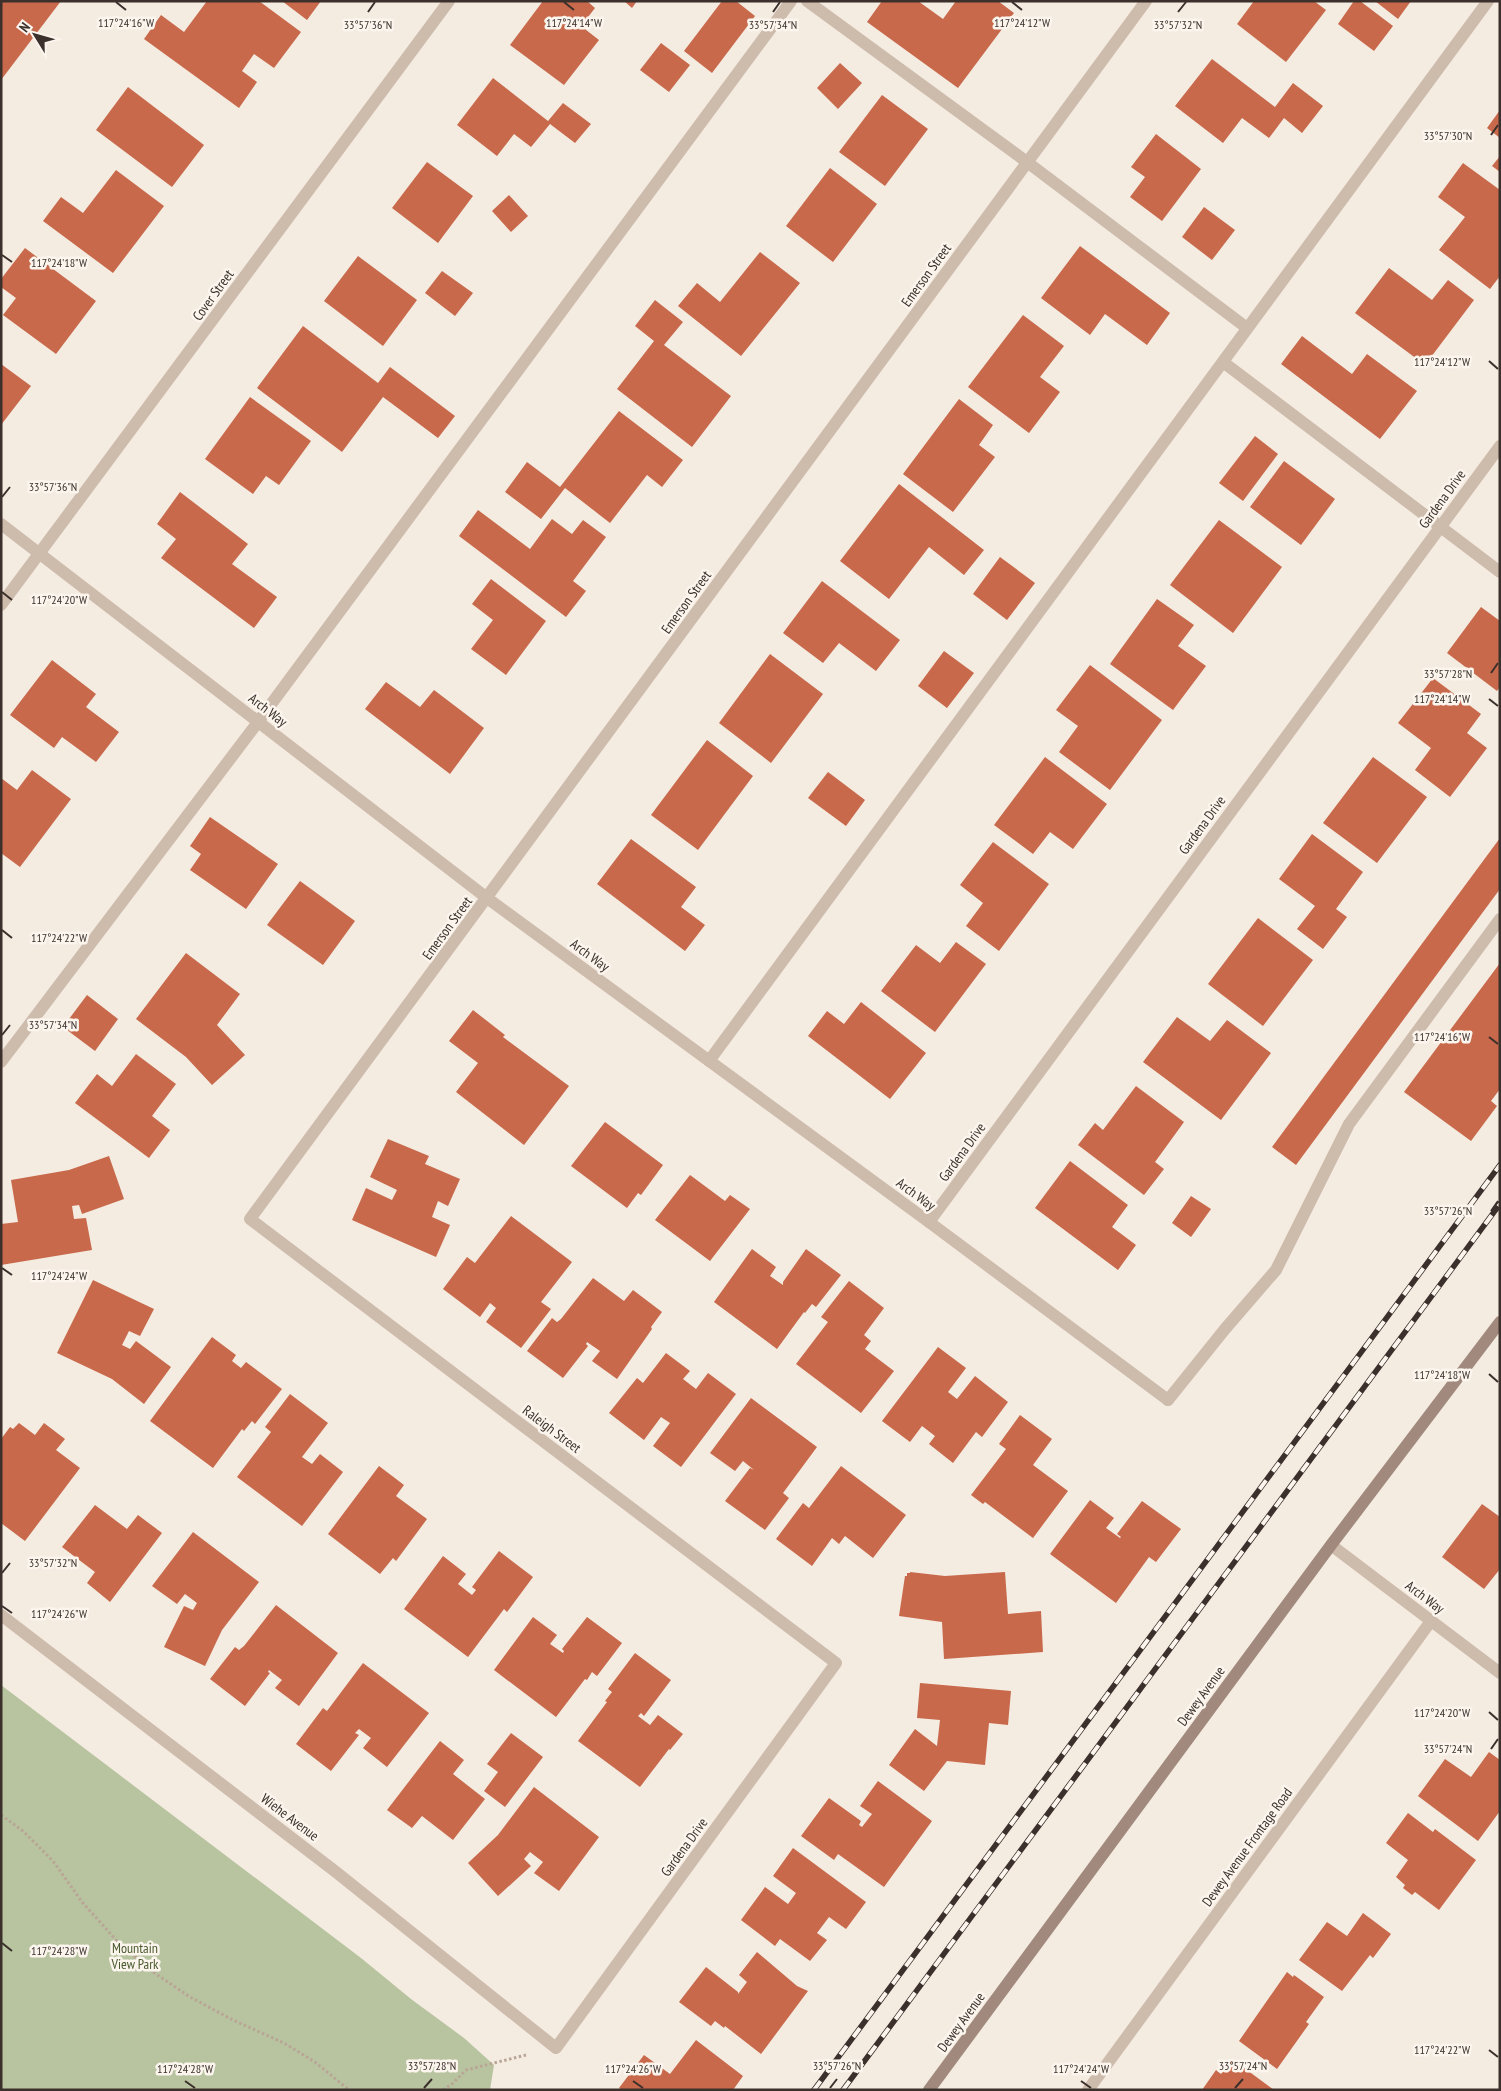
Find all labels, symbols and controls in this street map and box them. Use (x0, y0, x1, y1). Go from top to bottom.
north arrow (10, 10, 60, 60)
text: 117°24'16"W (98, 15, 154, 30)
text: 117°24'14"W (546, 15, 602, 30)
text: 117°24'12"W (994, 15, 1050, 30)
text: 33°57'36"N (344, 17, 392, 32)
text: 33°57'34"N (749, 17, 797, 32)
text: 33°57'32"N (1154, 17, 1202, 32)
text: N (15, 19, 34, 36)
text: 33°57'30"N (1424, 128, 1472, 143)
street label: Emerson Street (897, 240, 955, 310)
text: 117°24'18"W (31, 255, 87, 270)
street label: Cover Street (188, 266, 238, 324)
text: 117°24'12"W (1414, 354, 1470, 369)
street label: Gardena Drive (1415, 466, 1469, 532)
text: 33°57'36"N (29, 479, 77, 494)
street label: Emerson Street (657, 567, 715, 637)
text: 117°24'20"W (31, 592, 87, 607)
text: 33°57'28"N (1424, 666, 1472, 681)
street label: Arch Way (245, 689, 292, 731)
text: 117°24'14"W (1414, 691, 1470, 706)
street label: Gardena Drive (1175, 792, 1229, 858)
street label: Emerson Street (418, 893, 476, 963)
text: 117°24'22"W (31, 930, 87, 945)
street label: Arch Way (567, 935, 614, 976)
text: 33°57'34"N (29, 1017, 77, 1032)
text: 117°24'16"W (1414, 1029, 1470, 1044)
street label: Gardena Drive (935, 1119, 989, 1185)
street label: Arch Way (893, 1174, 940, 1215)
text: 33°57'26"N (1424, 1203, 1472, 1218)
text: 117°24'24"W (31, 1268, 87, 1283)
text: 117°24'18"W (1414, 1367, 1470, 1382)
street label: Raleigh Street (519, 1401, 585, 1457)
text: 33°57'32"N (29, 1555, 77, 1570)
street label: Arch Way (1402, 1577, 1449, 1618)
text: 117°24'26"W (31, 1606, 87, 1621)
street label: Dewey Avenue (1173, 1662, 1229, 1729)
text: 117°24'20"W (1414, 1705, 1470, 1720)
text: 33°57'24"N (1424, 1741, 1472, 1756)
street label: Dewey Avenue Frontage Road (1198, 1784, 1296, 1910)
street label: Wiehe Avenue (257, 1789, 323, 1845)
street label: Gardena Drive (657, 1814, 711, 1880)
park label: Mountain View Park (111, 1939, 159, 1973)
text: 117°24'28"W (31, 1943, 87, 1958)
street label: Dewey Avenue (933, 1988, 989, 2055)
text: 117°24'22"W (1414, 2042, 1470, 2057)
text: 33°57'28"N (408, 2058, 456, 2073)
text: 33°57'26"N (813, 2058, 861, 2073)
text: 33°57'24"N (1219, 2058, 1267, 2073)
text: 117°24'28"W (157, 2061, 213, 2076)
text: 117°24'26"W (605, 2061, 661, 2076)
text: 117°24'24"W (1053, 2061, 1109, 2076)

